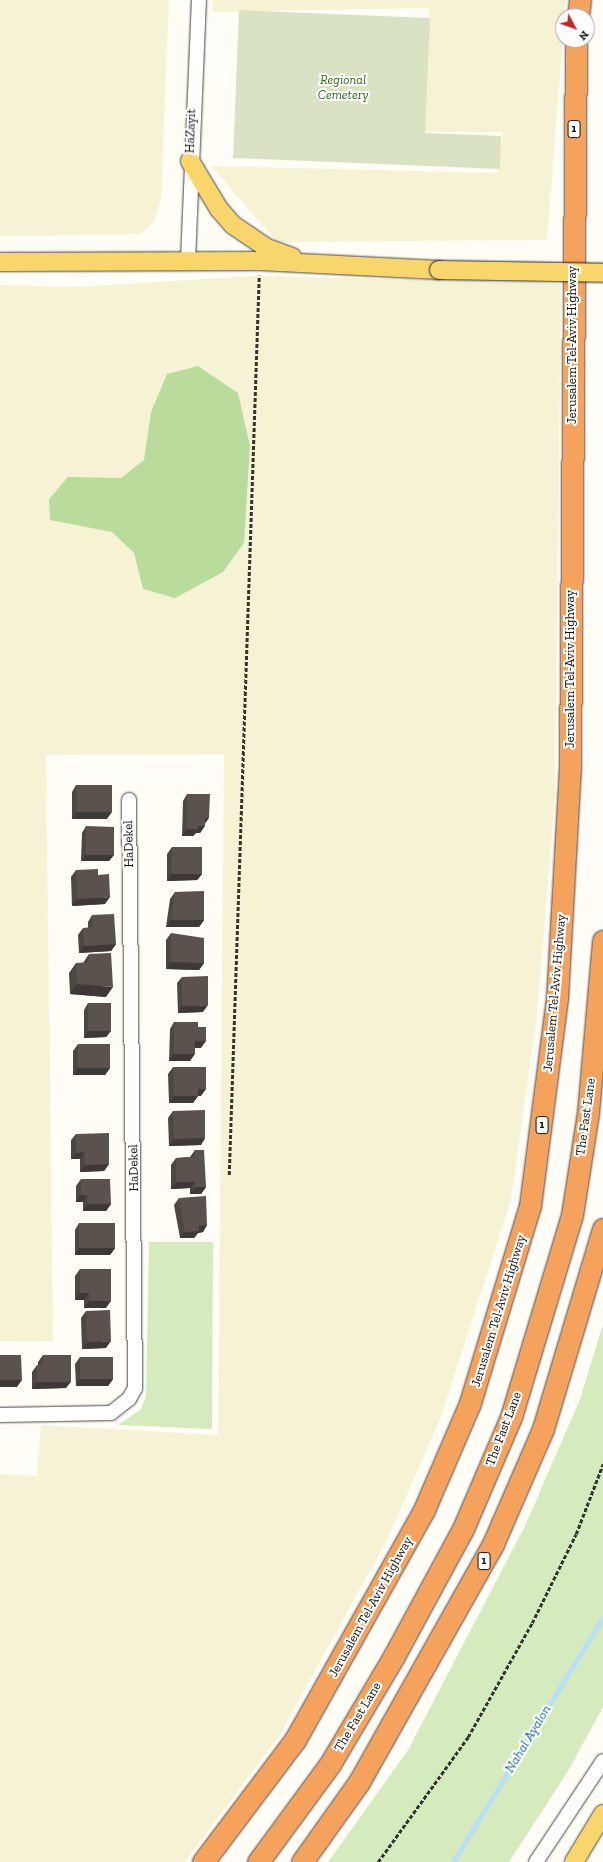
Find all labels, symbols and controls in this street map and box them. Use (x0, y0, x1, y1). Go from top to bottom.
north arrow (555, 8, 595, 48)
text: N (576, 28, 591, 43)
park label: Regional Cemetery (318, 73, 368, 104)
street label: HaZayit (182, 108, 200, 154)
road number: 1 (567, 119, 581, 139)
street label: Jerusalem Tel-Aviv Highway (564, 266, 580, 424)
street label: Jerusalem Tel-Aviv Highway (562, 590, 578, 748)
street label: HaDekel (121, 820, 137, 868)
street label: Jerusalem Tel-Aviv Highway (540, 913, 570, 1073)
street label: The Fast Lane (573, 1077, 599, 1157)
road number: 1 (535, 1115, 549, 1135)
street label: HaDekel (126, 1144, 142, 1192)
street label: Jerusalem Tel-Aviv Highway (468, 1233, 530, 1389)
street label: The Fast Lane (483, 1390, 525, 1468)
street label: Jerusalem Tel-Aviv Highway (326, 1534, 416, 1680)
road number: 1 (477, 1551, 491, 1571)
street label: The Fast Lane (331, 1679, 385, 1755)
water label: Nahal Ayalon (501, 1702, 555, 1776)

